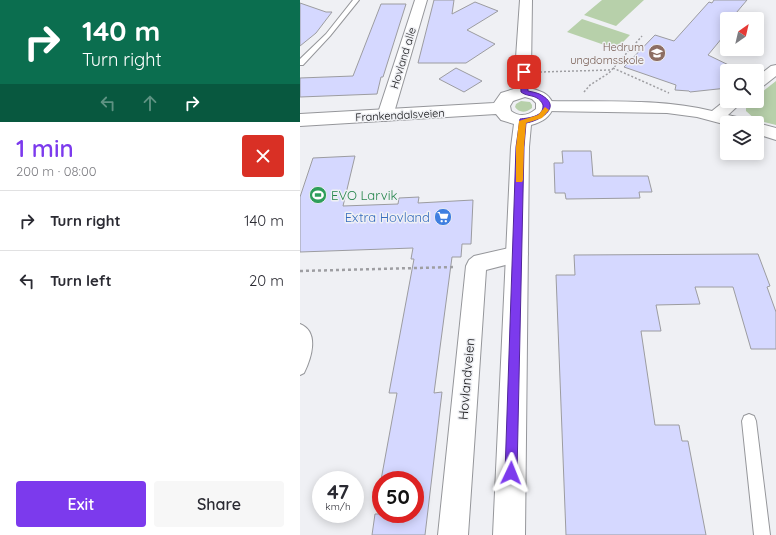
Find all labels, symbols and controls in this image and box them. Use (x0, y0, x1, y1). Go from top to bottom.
north arrow (720, 12, 764, 56)
map controls (720, 12, 764, 160)
text: 140 m (82, 13, 160, 48)
icon: right (16, 16, 68, 68)
street label: Hovland alle (387, 26, 419, 90)
place label: Hedrum ungdomsskole (570, 40, 644, 67)
school or university icon: Hedrum ungdomsskole (647, 43, 667, 63)
text: Turn right (82, 48, 162, 71)
pin (507, 55, 541, 89)
icon: arrive (513, 61, 535, 83)
button: search (720, 64, 764, 108)
icon: left (97, 92, 119, 114)
icon: ahead (139, 92, 161, 114)
icon: right (181, 92, 203, 114)
street label: Frankendalsveien (355, 106, 445, 124)
button: layers (720, 116, 764, 160)
text: 1 min (16, 133, 74, 163)
button: close (242, 135, 284, 177)
text: 200 m · 08:00 (16, 163, 96, 179)
sports icon: EVO Larvik (308, 185, 328, 205)
place label: EVO Larvik (331, 187, 398, 203)
supermarket icon: Extra Hovland (433, 207, 453, 227)
place label: Extra Hovland (345, 209, 430, 225)
icon: right (16, 210, 38, 232)
text: Turn right (50, 211, 121, 230)
text: 140 m (244, 211, 284, 230)
icon: left (16, 270, 38, 292)
text: Turn left (50, 271, 112, 290)
text: 20 m (249, 271, 284, 290)
street label: Hovlandveien (454, 337, 478, 421)
position arrow (490, 452, 532, 494)
speed limit sign: 50 (372, 471, 424, 523)
text: 47 (327, 479, 349, 504)
button: Exit (16, 481, 146, 527)
button: Share (154, 481, 284, 527)
text: km/h (325, 500, 351, 513)

